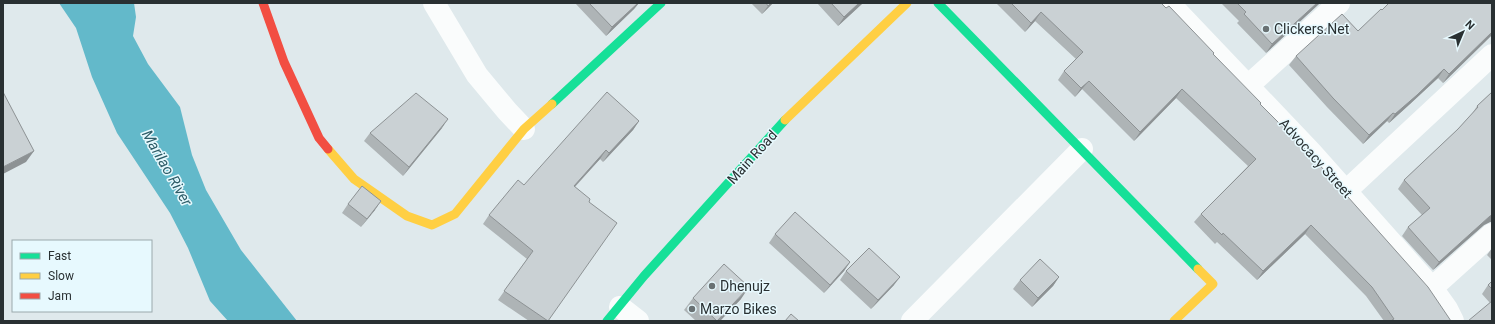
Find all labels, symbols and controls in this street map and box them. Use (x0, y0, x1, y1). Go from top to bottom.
north arrow (1443, 12, 1483, 52)
text: N (1462, 18, 1477, 33)
place label: Clickers.Net (1274, 21, 1350, 37)
marker: Clickers.Net (1261, 24, 1271, 34)
street label: Advocacy Street (1276, 115, 1356, 201)
water label: Marilao River (138, 127, 196, 210)
street label: Main Road (724, 127, 780, 187)
legend (12, 240, 152, 312)
text: Fast (48, 249, 71, 263)
text: Slow (48, 269, 74, 283)
place label: Dhenujz (720, 278, 770, 294)
marker: Dhenujz (707, 281, 717, 291)
text: Jam (48, 289, 72, 303)
place label: Marzo Bikes (700, 301, 777, 317)
marker: Marzo Bikes (687, 304, 697, 314)

